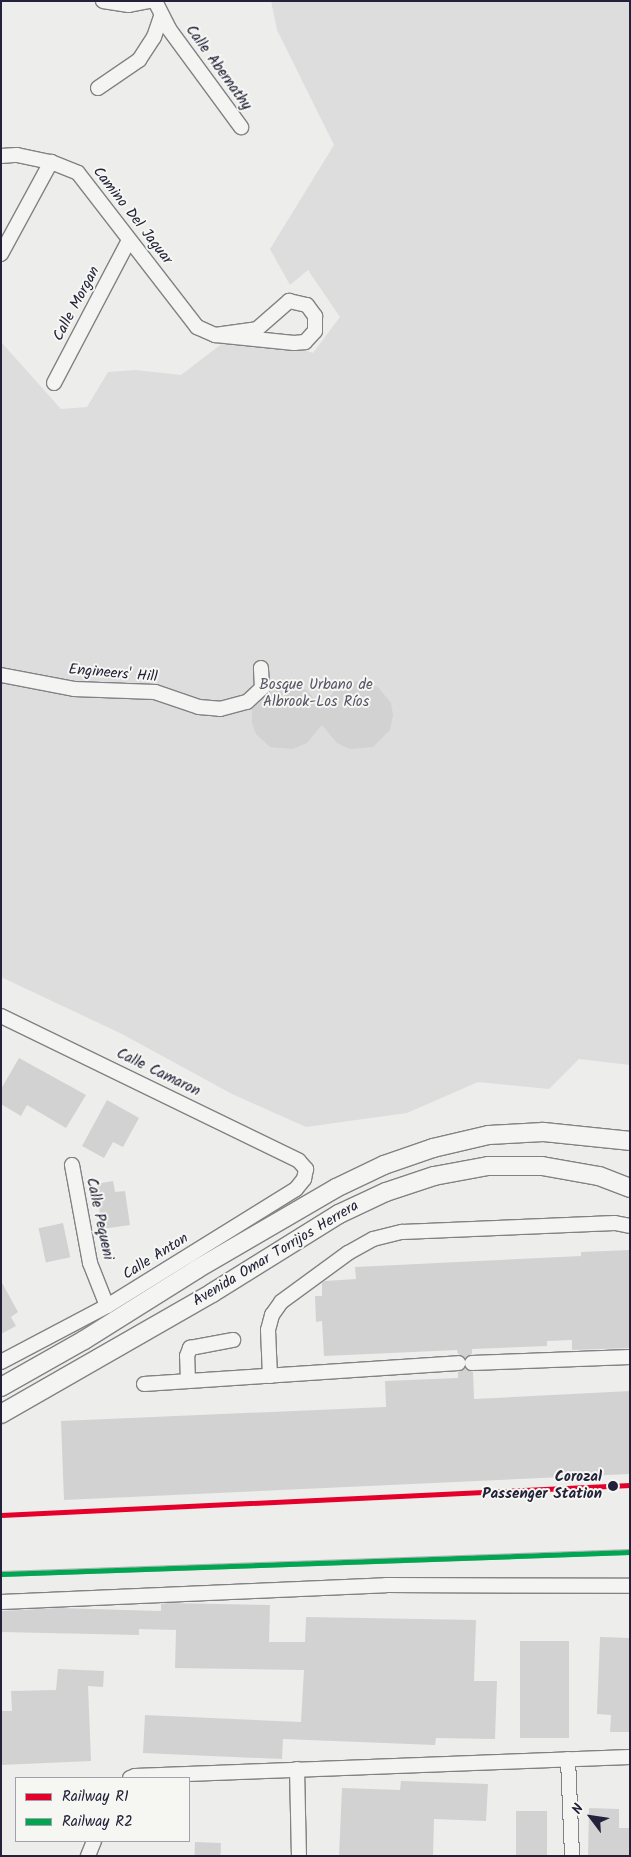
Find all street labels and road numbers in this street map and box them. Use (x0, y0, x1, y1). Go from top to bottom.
street label: Calle Abernathy (181, 22, 255, 114)
street label: Camino Del Jaguar (88, 164, 176, 268)
street label: Calle Morgan (50, 264, 104, 344)
street label: Engineers' Hill (68, 661, 158, 687)
street label: Calle Camaron (113, 1045, 203, 1101)
street label: Calle Pequeni (81, 1176, 117, 1262)
street label: Avenida Omar Torrijos Herrera (190, 1197, 362, 1311)
street label: Calle Anton (120, 1230, 192, 1284)

